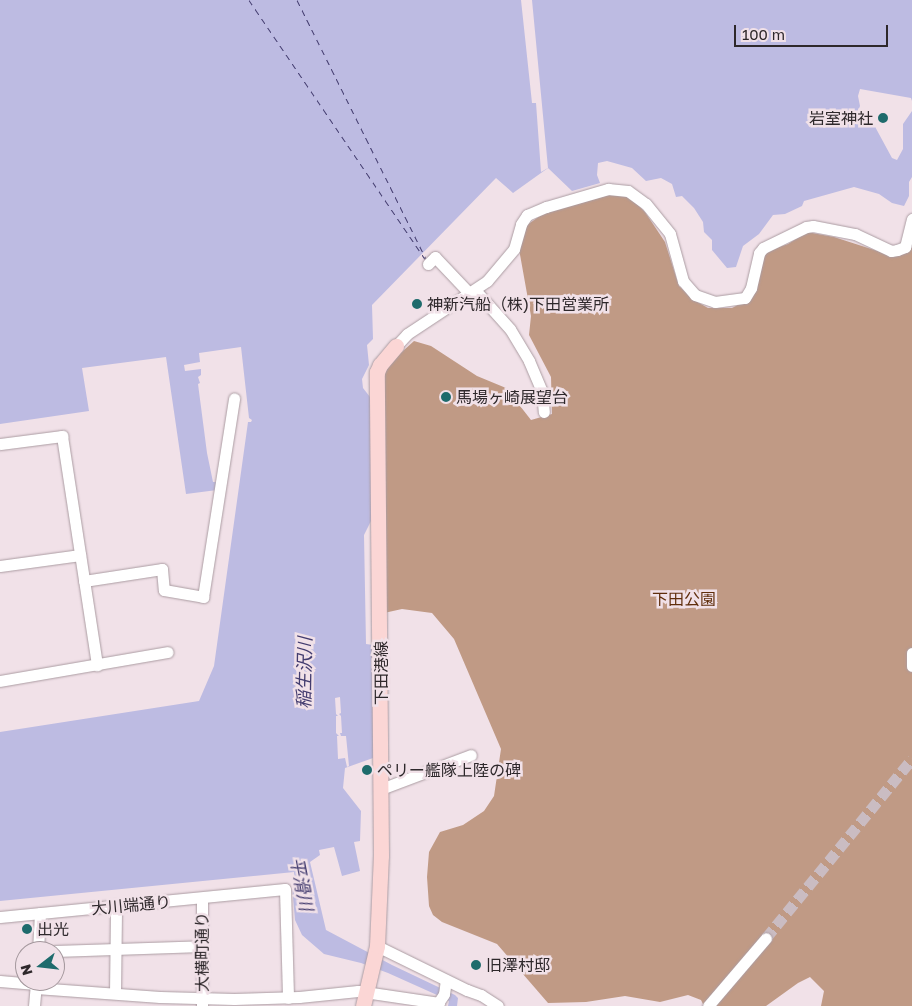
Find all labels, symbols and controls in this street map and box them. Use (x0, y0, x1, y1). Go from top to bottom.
scale bar (737, 15, 891, 47)
text: 100 m (742, 25, 785, 43)
place label: 岩室神社 (809, 108, 873, 128)
marker: 岩室神社 (877, 112, 889, 124)
place label: 神新汽船（株)下田営業所 (427, 294, 609, 314)
marker: 神新汽船（株)下田営業所 (411, 298, 423, 310)
place label: 馬場ヶ崎展望台 (456, 387, 568, 407)
marker: 馬場ヶ崎展望台 (440, 391, 452, 403)
park label: 下田公園 (652, 589, 716, 609)
water label: 稲生沢川 (293, 637, 315, 709)
street label: 下田港線 (371, 641, 391, 705)
place label: ペリー艦隊上陸の碑 (377, 760, 521, 780)
marker: ペリー艦隊上陸の碑 (361, 764, 373, 776)
water label: 平滑川 (286, 855, 318, 913)
street label: 大川端通り (90, 892, 172, 918)
street label: 大横町通り (192, 912, 212, 992)
place label: 出光 (37, 919, 69, 939)
marker: 出光 (21, 923, 33, 935)
north arrow (15, 941, 65, 991)
place label: 旧澤村邸 (486, 955, 550, 975)
marker: 旧澤村邸 (470, 959, 482, 971)
text: N (16, 963, 36, 977)

